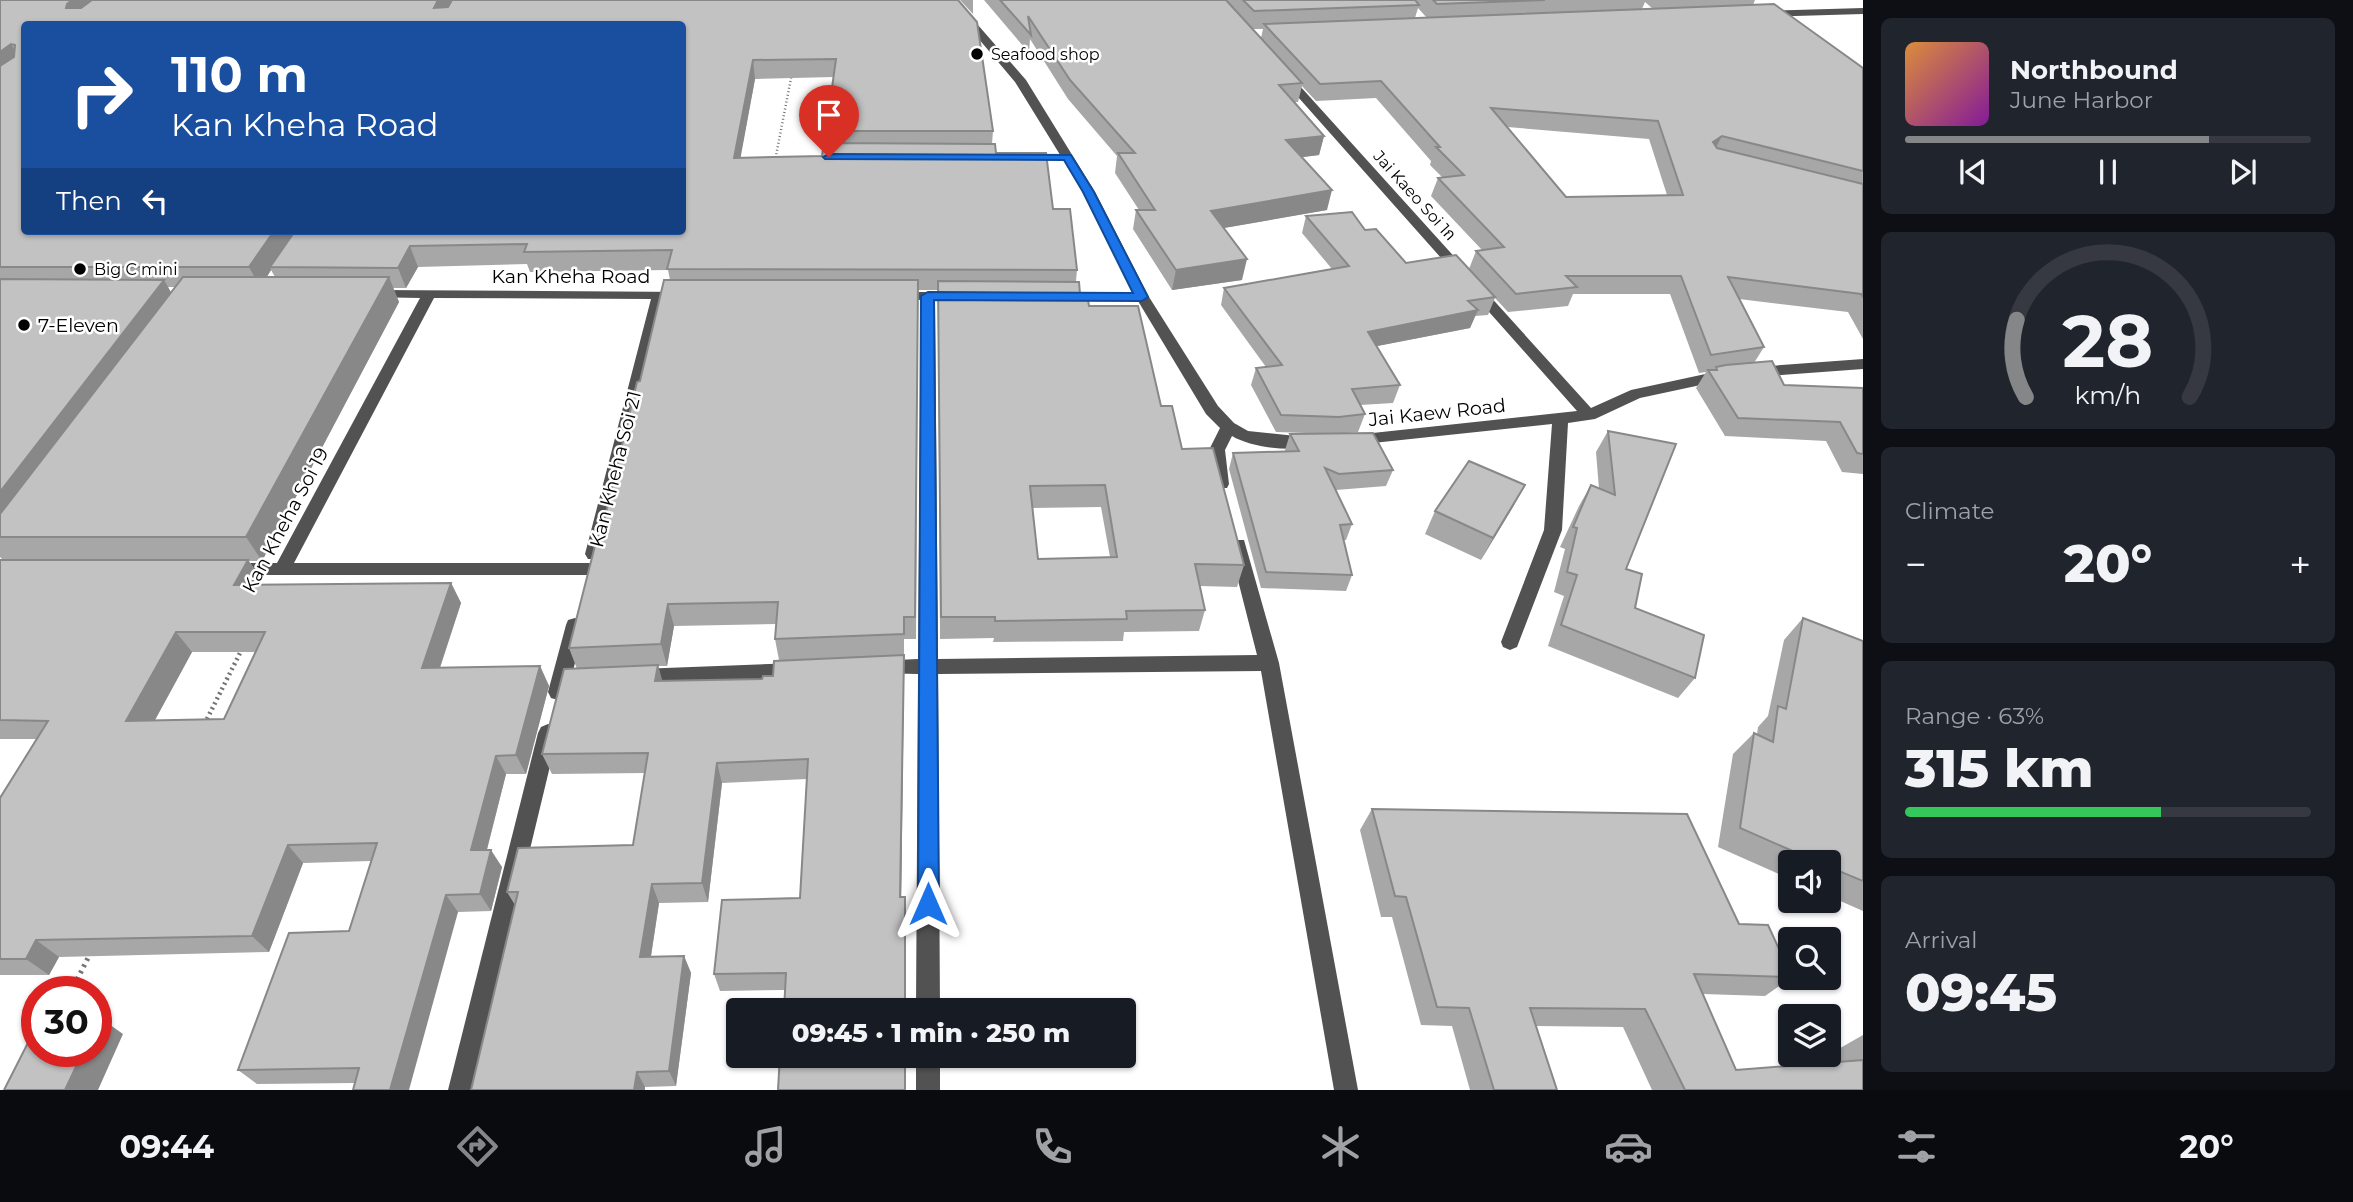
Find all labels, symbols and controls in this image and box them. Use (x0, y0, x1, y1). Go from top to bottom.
text: 110 m (171, 45, 308, 104)
place label: Seafood shop (991, 45, 1100, 64)
marker: Seafood shop (969, 46, 985, 62)
icon: right (56, 49, 147, 140)
text: Northbound (2010, 54, 2178, 86)
pin (799, 85, 859, 157)
text: June Harbor (2010, 86, 2153, 114)
icon: arrive (810, 96, 848, 134)
text: Kan Kheha Road (171, 105, 438, 144)
street label: Jai Kaeo Soi 1ก (1369, 146, 1460, 244)
icon: previous (1954, 153, 1992, 191)
icon: pause (2089, 153, 2127, 191)
icon: next (2224, 153, 2262, 191)
icon: left (136, 182, 174, 220)
text: Then (56, 185, 122, 217)
place label: Big C mini (94, 260, 177, 279)
marker: Big C mini (72, 261, 88, 277)
street label: Kan Kheha Road (492, 265, 650, 288)
text: 28 (2063, 297, 2154, 385)
place label: 7-Eleven (38, 314, 119, 337)
marker: 7-Eleven (16, 317, 32, 333)
text: km/h (2075, 379, 2141, 409)
street label: Kan Kheha Soi 21 (585, 388, 646, 550)
street label: Jai Kaew Road (1366, 394, 1507, 431)
street label: Kan Kheha Soi 19 (237, 444, 333, 597)
text: Climate (1905, 497, 1994, 525)
text: 20° (2064, 532, 2152, 595)
text: − (1905, 541, 1927, 588)
text: + (2289, 541, 2311, 588)
text: Range · 63% (1905, 702, 2044, 730)
text: 315 km (1905, 737, 2094, 800)
map controls (1778, 850, 1841, 1067)
button: sound (1778, 850, 1841, 913)
position arrow (891, 867, 965, 941)
text: Arrival (1905, 926, 1978, 954)
button: search (1778, 927, 1841, 990)
text: 09:45 (1905, 961, 2057, 1024)
speed limit sign: 30 (21, 976, 112, 1067)
button: layers (1778, 1004, 1841, 1067)
text: 09:45 · 1 min · 250 m (792, 1017, 1070, 1049)
icon: directions (453, 1122, 502, 1171)
icon: music (741, 1122, 790, 1171)
icon: phone (1028, 1122, 1077, 1171)
icon: climate (1316, 1122, 1365, 1171)
icon: car (1604, 1122, 1653, 1171)
icon: filters (1892, 1122, 1941, 1171)
text: 09:44 (119, 1127, 214, 1166)
text: 20° (2180, 1127, 2234, 1166)

